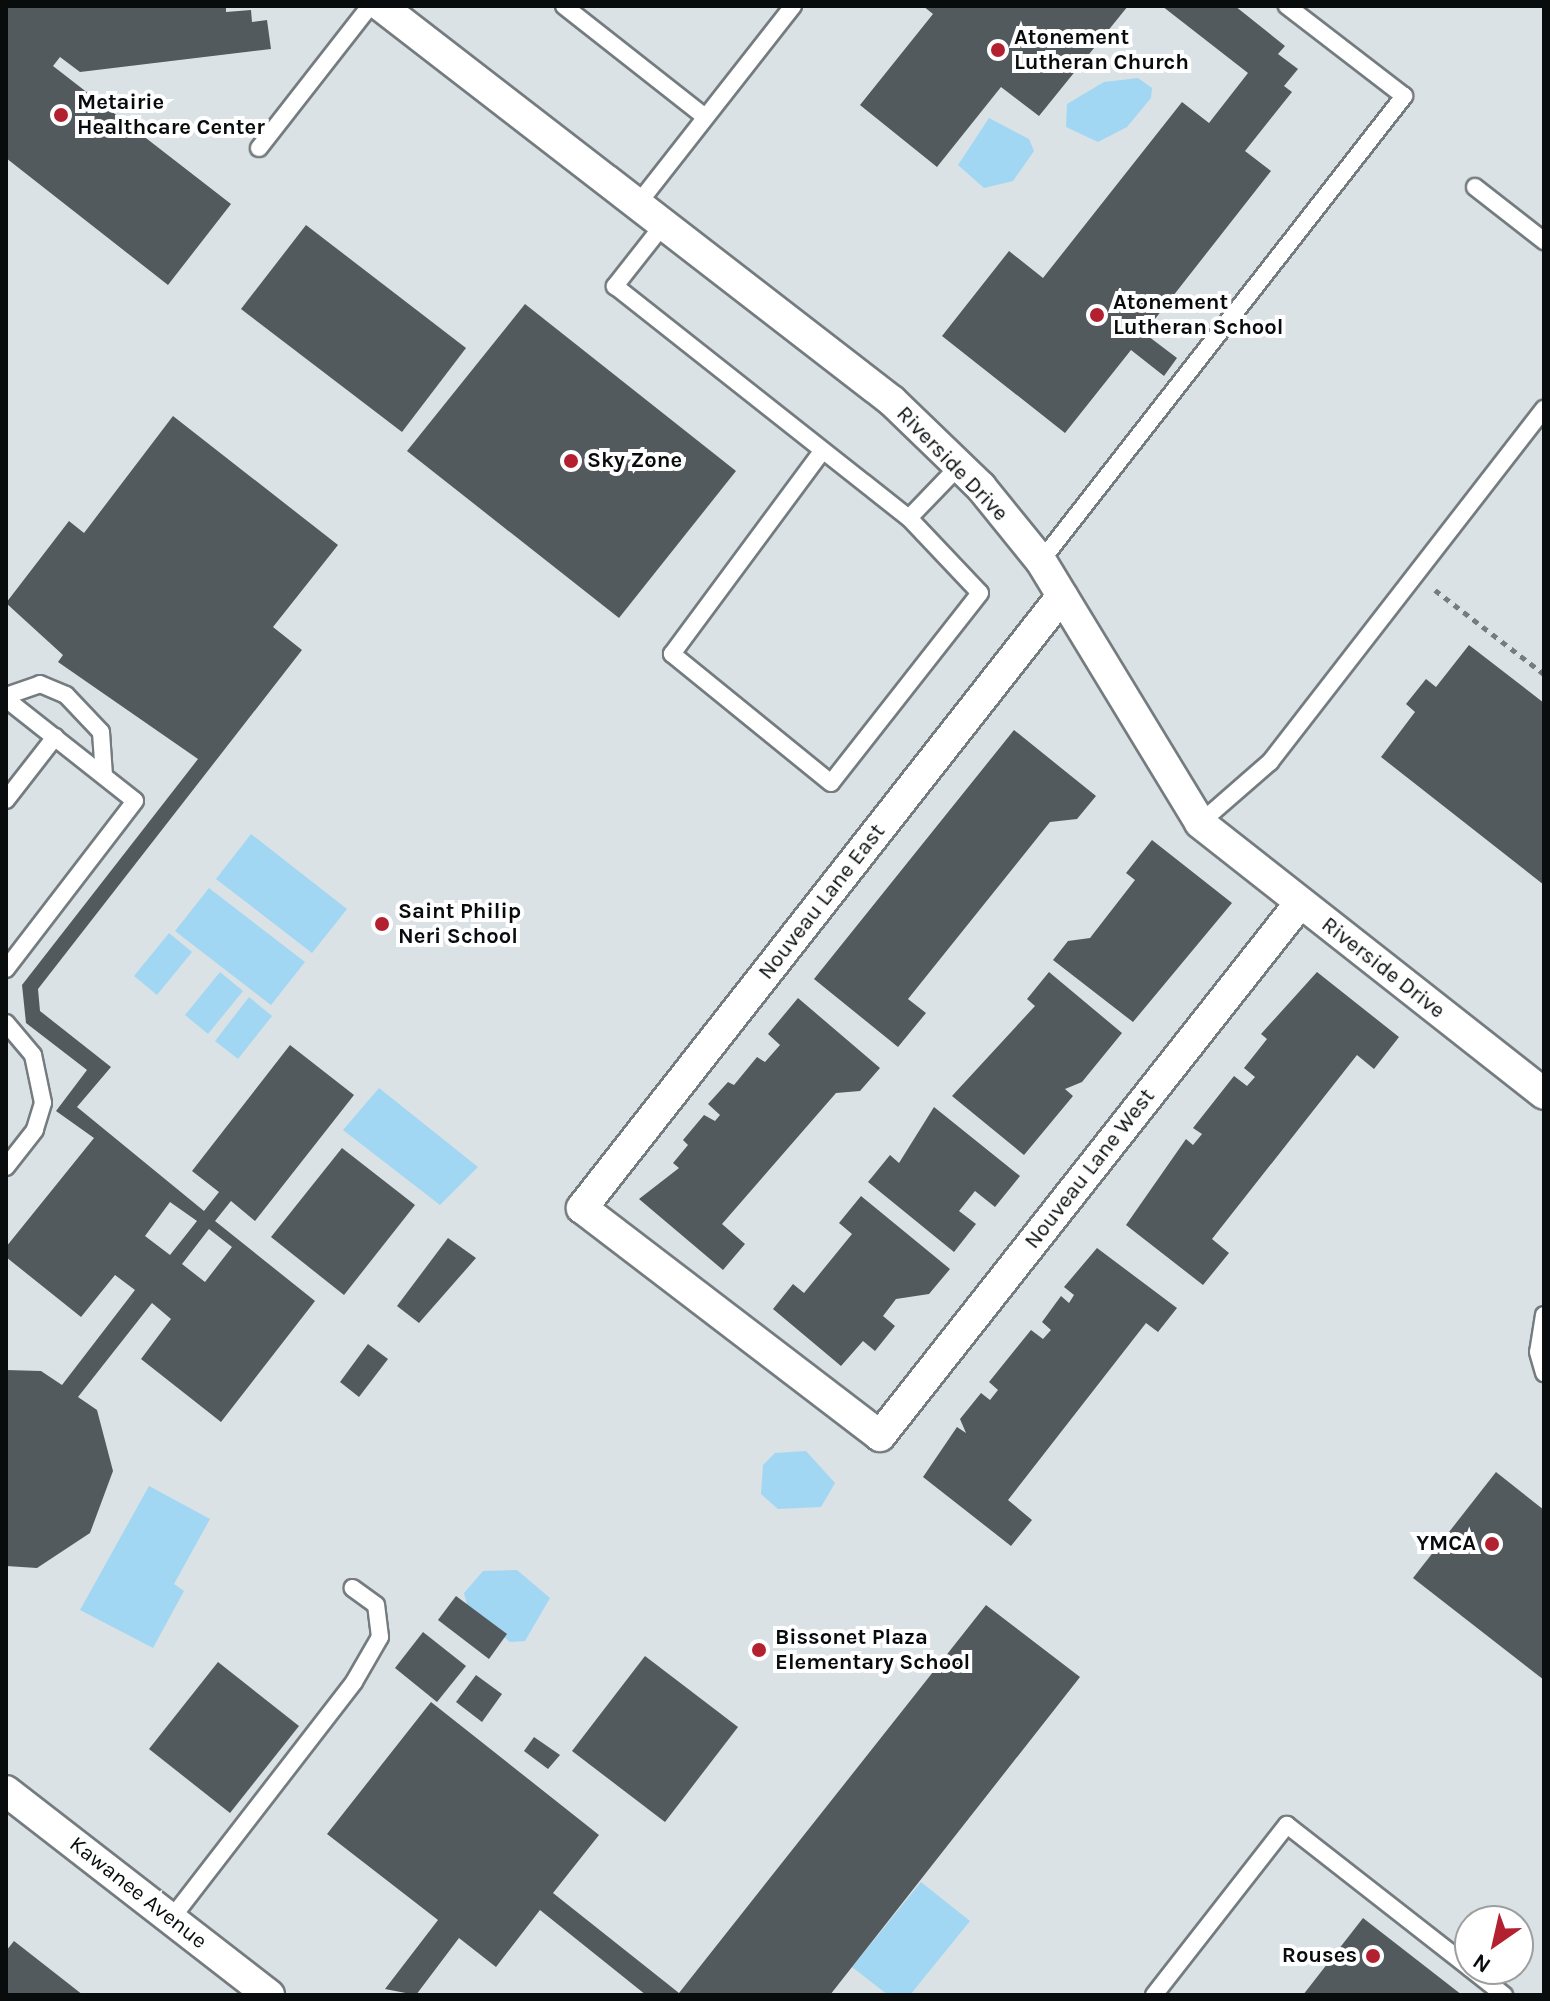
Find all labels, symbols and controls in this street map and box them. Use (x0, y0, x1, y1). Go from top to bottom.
place label: Atonement Lutheran Church (1014, 24, 1189, 76)
marker: Atonement Lutheran Church (989, 41, 1007, 59)
place label: Metairie Healthcare Center (77, 89, 265, 140)
marker: Metairie Healthcare Center (52, 106, 70, 124)
place label: Atonement Lutheran School (1113, 289, 1283, 340)
marker: Atonement Lutheran School (1088, 306, 1106, 324)
street label: Riverside Drive (891, 401, 1013, 527)
place label: Sky Zone (587, 448, 682, 474)
marker: Sky Zone (562, 452, 580, 470)
street label: Nouveau Lane East (753, 819, 891, 985)
place label: Saint Philip Neri School (398, 898, 521, 950)
street label: Riverside Drive (1316, 912, 1450, 1024)
marker: Saint Philip Neri School (373, 915, 391, 933)
street label: Nouveau Lane West (1019, 1084, 1161, 1254)
place label: YMCA (1416, 1531, 1476, 1557)
marker: YMCA (1483, 1535, 1501, 1553)
place label: Bissonet Plaza Elementary School (775, 1624, 970, 1676)
marker: Bissonet Plaza Elementary School (750, 1641, 768, 1659)
street label: Kawanee Avenue (64, 1831, 212, 1955)
north arrow (1454, 1905, 1534, 1985)
place label: Rouses (1282, 1943, 1357, 1969)
marker: Rouses (1364, 1947, 1382, 1965)
text: N (1468, 1948, 1496, 1978)

